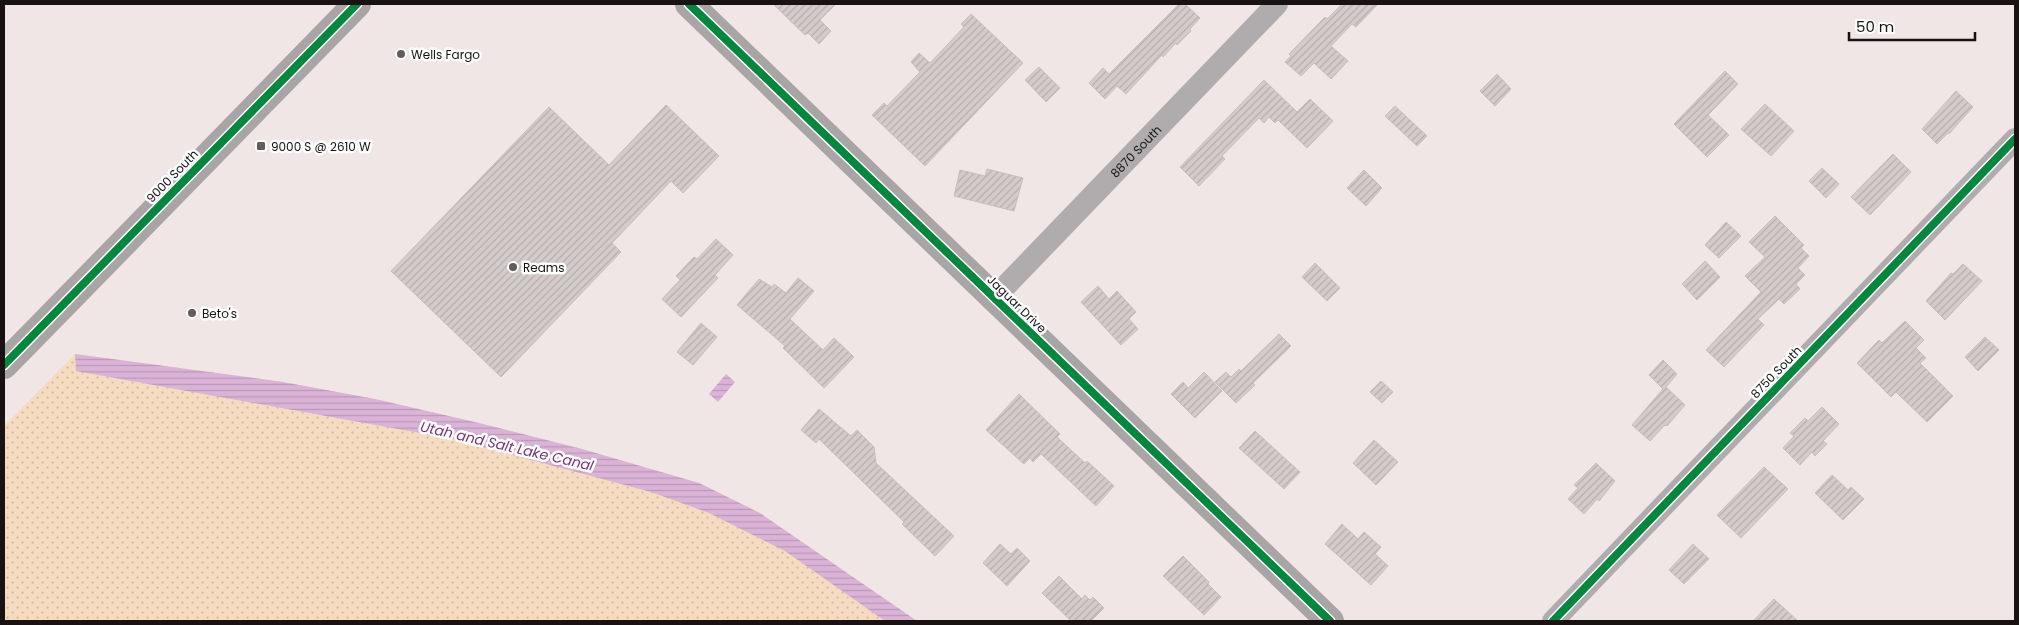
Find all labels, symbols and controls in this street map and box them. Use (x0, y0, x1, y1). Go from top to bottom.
scale bar (1849, 10, 1975, 42)
text: 50 m (1856, 16, 1894, 37)
place label: Wells Fargo (411, 46, 480, 63)
marker: Wells Fargo (395, 48, 407, 60)
street label: 8870 South (1106, 121, 1165, 181)
place label: 9000 S @ 2610 W (271, 138, 371, 155)
marker: 9000 S @ 2610 W (255, 140, 267, 152)
street label: 9000 South (142, 146, 202, 206)
place label: Reams (523, 259, 564, 276)
marker: Reams (507, 261, 519, 273)
street label: Jaguar Drive (984, 271, 1050, 337)
place label: Beto's (202, 305, 237, 322)
marker: Beto's (186, 307, 198, 319)
street label: 8750 South (1747, 342, 1805, 402)
water label: Utah and Salt Lake Canal (418, 416, 596, 476)

